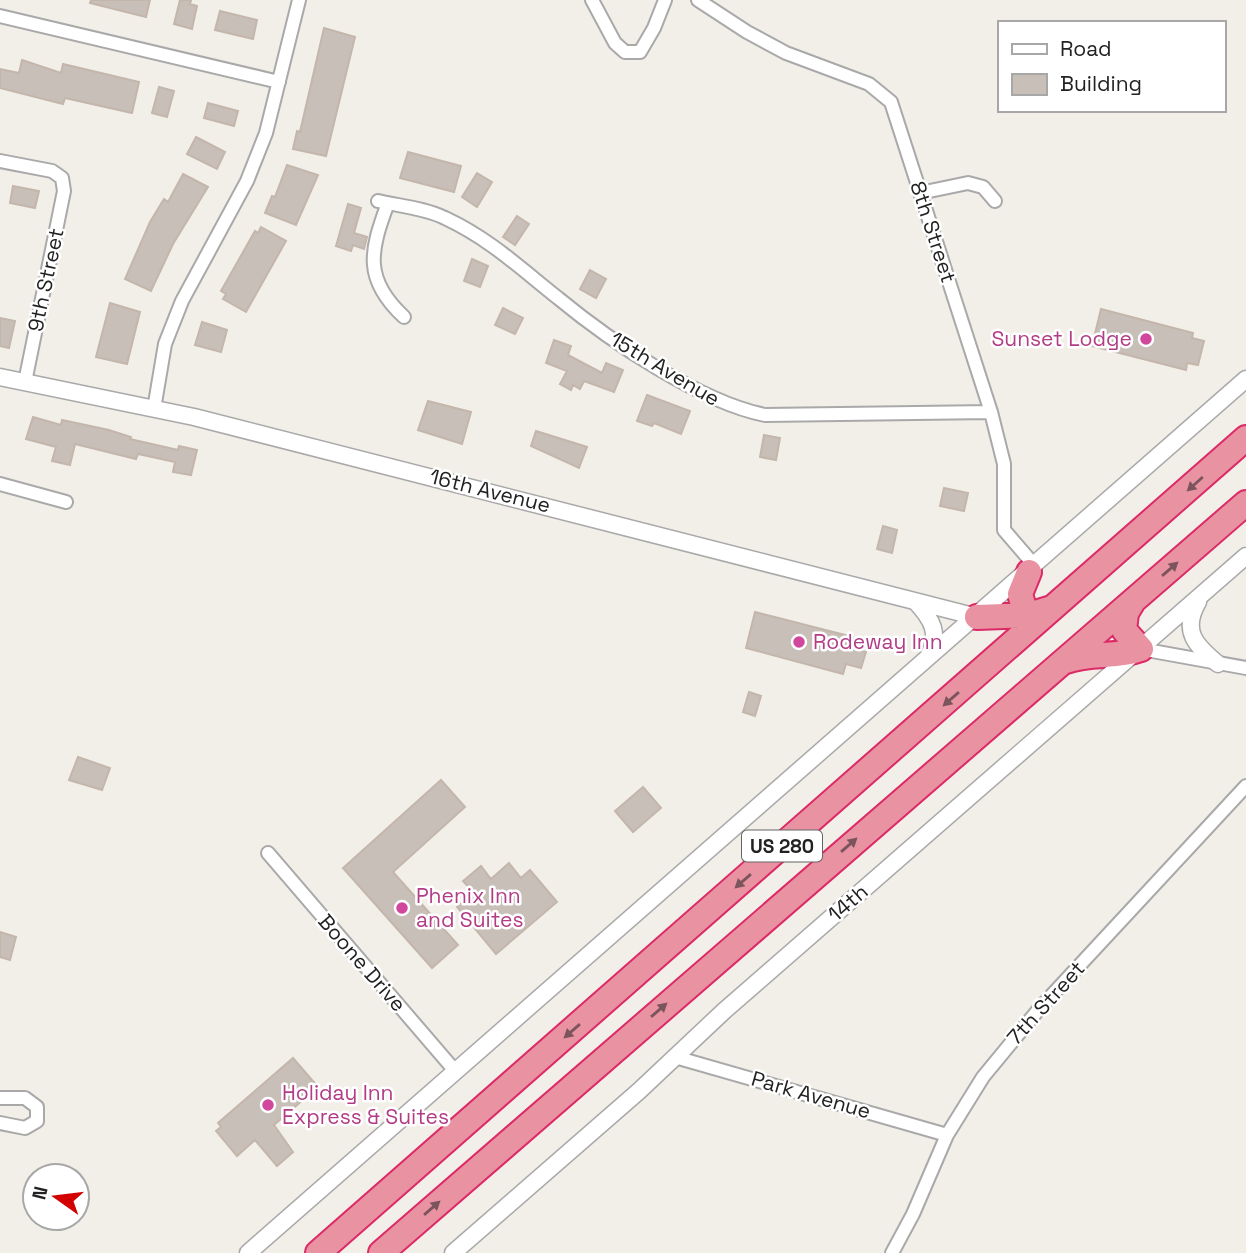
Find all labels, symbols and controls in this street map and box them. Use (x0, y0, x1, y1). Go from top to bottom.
legend (998, 21, 1225, 112)
text: Road (1060, 35, 1112, 62)
text: Building (1060, 70, 1142, 97)
street label: 8th Street (904, 178, 963, 286)
street label: 9th Street (21, 226, 70, 334)
street label: 15th Avenue (606, 325, 725, 412)
place label: Sunset Lodge (991, 325, 1132, 352)
marker: Sunset Lodge (1138, 331, 1154, 347)
street label: 16th Avenue (427, 462, 553, 519)
one-way arrow (1187, 475, 1204, 491)
one-way arrow (1161, 561, 1179, 577)
place label: Rodeway Inn (813, 628, 943, 655)
marker: Rodeway Inn (791, 634, 807, 650)
one-way arrow (942, 691, 960, 707)
road number: US 280 (742, 831, 822, 862)
one-way arrow (841, 838, 858, 853)
one-way arrow (734, 873, 751, 888)
street label: 14th (822, 878, 873, 927)
place label: Phenix Inn and Suites (416, 882, 524, 933)
marker: Phenix Inn and Suites (394, 900, 410, 916)
street label: Boone Drive (313, 908, 412, 1017)
street label: 7th Street (1001, 955, 1090, 1050)
one-way arrow (650, 1003, 667, 1019)
one-way arrow (563, 1023, 580, 1038)
street label: Park Avenue (748, 1065, 874, 1124)
place label: Holiday Inn Express & Suites (282, 1079, 449, 1130)
marker: Holiday Inn Express & Suites (260, 1097, 276, 1113)
north arrow (21, 1162, 91, 1232)
text: N (26, 1184, 54, 1202)
one-way arrow (423, 1200, 441, 1216)

